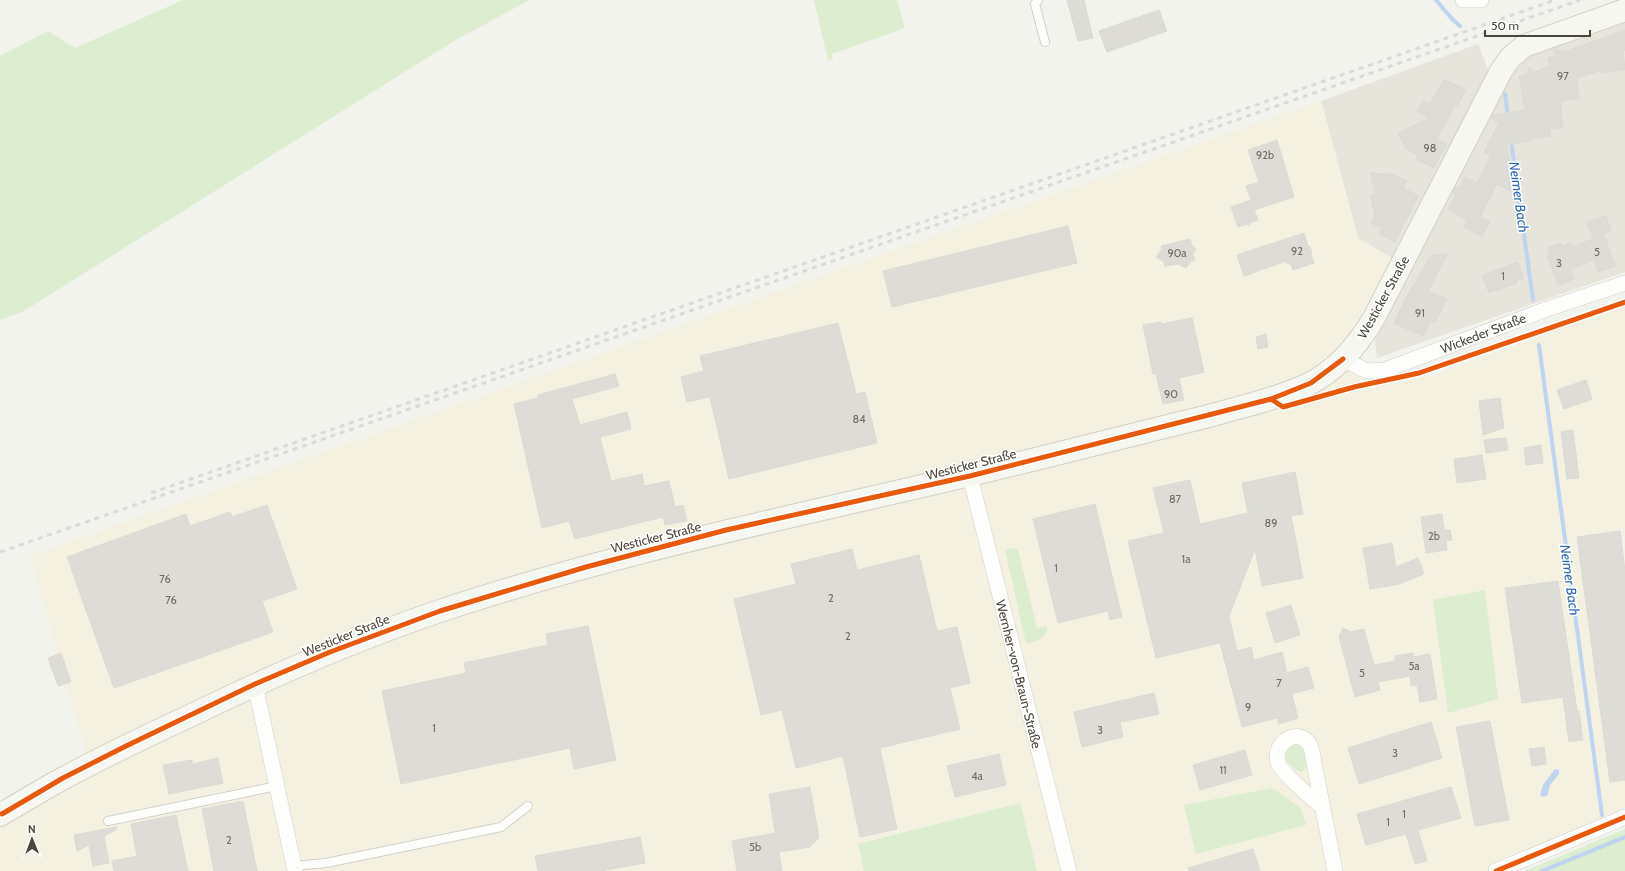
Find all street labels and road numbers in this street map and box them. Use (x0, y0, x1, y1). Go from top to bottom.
street label: Westicker Straße (1354, 252, 1413, 341)
street label: Wickeder Straße (1438, 309, 1528, 357)
street label: Westicker Straße (924, 445, 1018, 483)
street label: Westicker Straße (609, 518, 703, 556)
street label: Wernher-von-Braun-Straße (993, 598, 1045, 750)
street label: Westicker Straße (300, 610, 392, 660)

